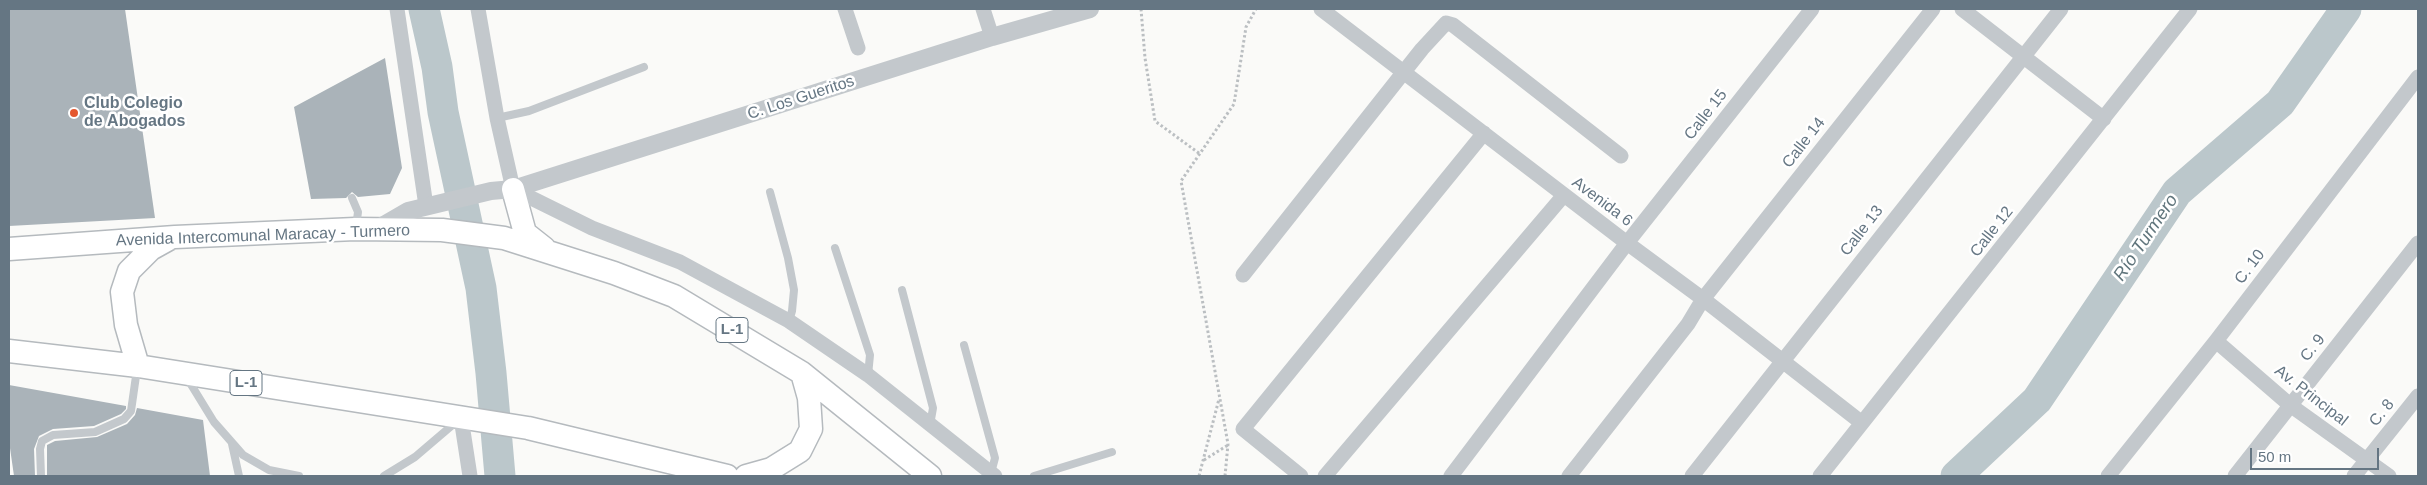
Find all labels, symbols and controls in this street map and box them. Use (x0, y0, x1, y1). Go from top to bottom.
street label: C. Los Gueritos (745, 72, 857, 124)
street label: Calle 15 (1680, 86, 1732, 144)
place label: Club Colegio de Abogados (84, 94, 185, 132)
marker: Club Colegio de Abogados (68, 107, 80, 119)
street label: Calle 14 (1778, 114, 1830, 172)
street label: Avenida 6 (1568, 173, 1636, 231)
water label: Río Turmero (2109, 191, 2183, 285)
street label: Calle 13 (1836, 202, 1888, 260)
street label: Calle 12 (1966, 203, 2018, 261)
street label: Avenida Intercomunal Maracay - Turmero (116, 221, 410, 251)
street label: C. 10 (2231, 246, 2269, 288)
road number: L-1 (716, 318, 748, 342)
street label: C. 9 (2296, 331, 2330, 365)
street label: Av. Principal (2271, 362, 2351, 430)
road number: L-1 (230, 370, 262, 396)
street label: C. 8 (2365, 396, 2399, 430)
scale bar (2252, 438, 2381, 470)
text: 50 m (2258, 448, 2291, 465)

